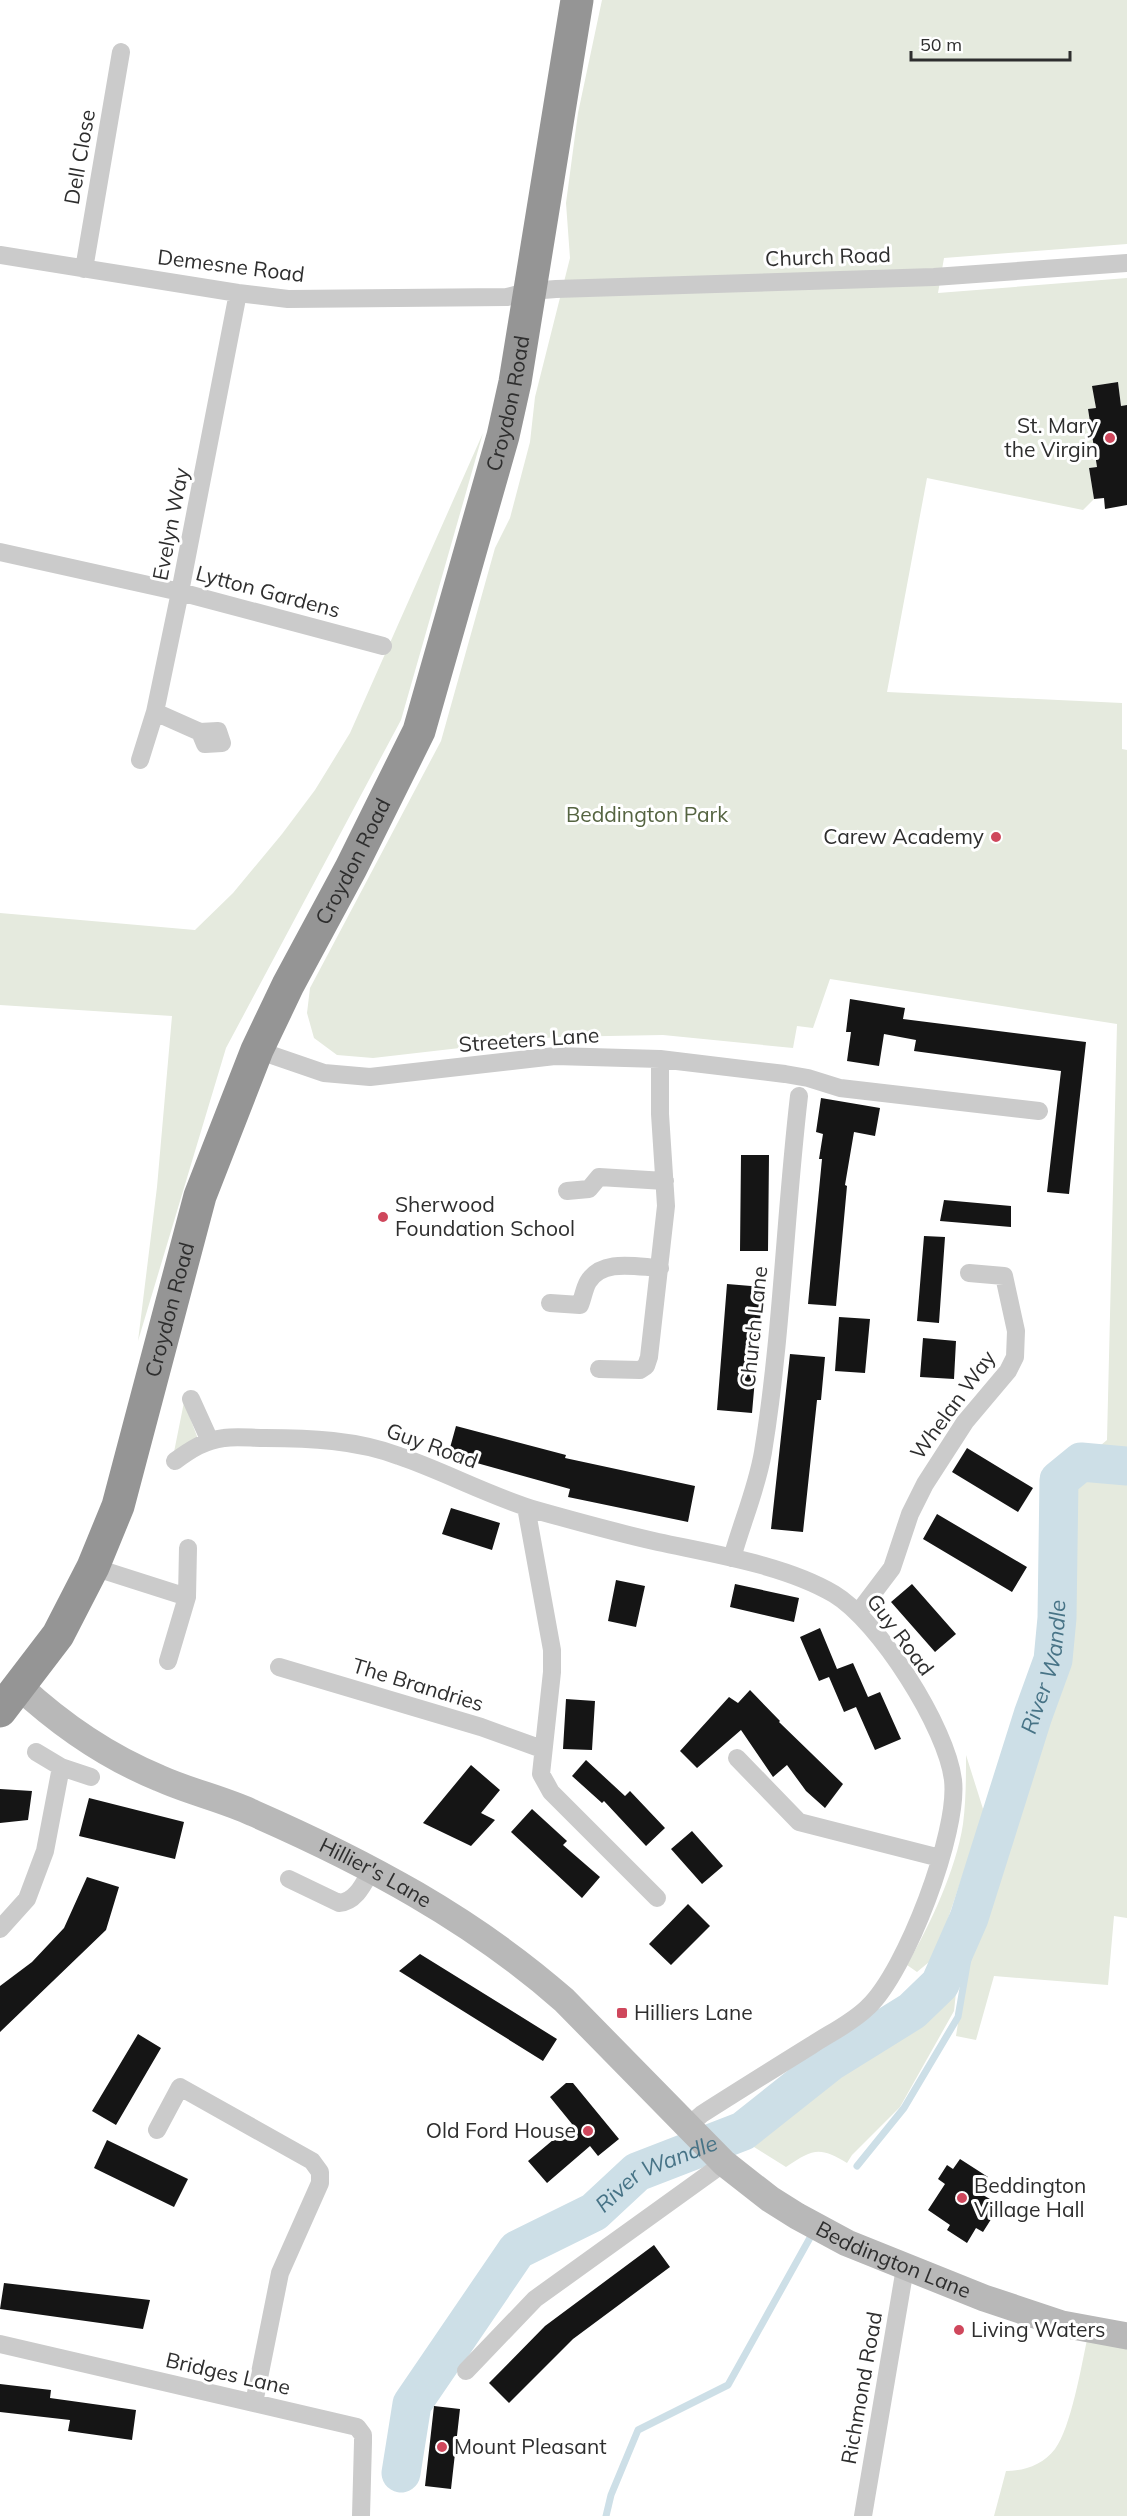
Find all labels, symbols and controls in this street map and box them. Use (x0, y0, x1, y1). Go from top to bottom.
scale bar (911, 24, 1070, 62)
text: 50 m (920, 33, 962, 56)
street label: Dell Close (58, 107, 100, 206)
street label: Church Road (765, 241, 891, 271)
street label: Demesne Road (156, 243, 306, 287)
street label: Croydon Road (480, 333, 534, 474)
place label: St. Mary the Virgin (1004, 412, 1098, 462)
marker: St. Mary the Virgin (1103, 431, 1117, 445)
street label: Evelyn Way (146, 465, 194, 582)
street label: Lytton Gardens (193, 559, 343, 623)
street label: Croydon Road (309, 794, 396, 929)
park label: Beddington Park (566, 801, 728, 827)
place label: Carew Academy (823, 823, 984, 849)
marker: Carew Academy (989, 830, 1003, 844)
street label: Streeters Lane (458, 1021, 600, 1057)
place label: Sherwood Foundation School (395, 1191, 575, 1241)
marker: Sherwood Foundation School (376, 1210, 390, 1224)
street label: Croydon Road (139, 1239, 199, 1380)
street label: Church Lane (734, 1265, 772, 1389)
street label: Whelan Way (904, 1345, 1000, 1464)
street label: Guy Road (383, 1416, 482, 1474)
street label: Guy Road (862, 1588, 940, 1680)
water label: River Wandle (1014, 1600, 1071, 1737)
street label: The Brandries (350, 1652, 487, 1716)
street label: Hillier's Lane (315, 1831, 437, 1913)
place label: Hilliers Lane (634, 1999, 753, 2025)
marker: Hilliers Lane (615, 2006, 629, 2020)
place label: Old Ford House (426, 2117, 576, 2143)
marker: Old Ford House (581, 2124, 595, 2138)
water label: River Wandle (589, 2128, 721, 2218)
place label: Beddington Village Hall (974, 2172, 1086, 2222)
marker: Beddington Village Hall (955, 2191, 969, 2205)
street label: Beddington Lane (812, 2215, 975, 2303)
street label: Richmond Road (835, 2309, 887, 2466)
place label: Living Waters (971, 2316, 1105, 2342)
marker: Living Waters (952, 2323, 966, 2337)
street label: Bridges Lane (163, 2346, 293, 2400)
place label: Mount Pleasant (454, 2433, 607, 2459)
marker: Mount Pleasant (435, 2440, 449, 2454)

